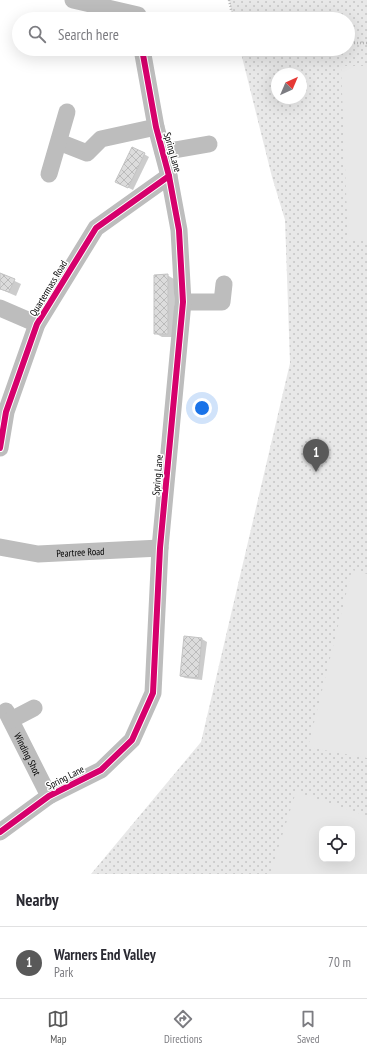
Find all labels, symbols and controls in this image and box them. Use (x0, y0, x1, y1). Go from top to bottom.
search box (12, 12, 355, 56)
icon: search (26, 23, 48, 45)
text: Search here (58, 25, 119, 44)
north arrow (271, 68, 307, 104)
street label: Spring Lane (161, 131, 184, 174)
street label: Quartermass Road (27, 258, 70, 319)
your location (192, 398, 212, 418)
pin: 1 (303, 439, 329, 472)
street label: Spring Lane (149, 454, 166, 496)
street label: Peartree Road (56, 545, 105, 560)
street label: Winding Shot (11, 730, 44, 778)
street label: Spring Lane (44, 762, 86, 793)
map controls (319, 826, 355, 862)
button: locate (319, 826, 355, 862)
text: Nearby (16, 889, 59, 911)
text: Warners End Valley (54, 945, 156, 964)
text: 1 (26, 954, 32, 971)
text: 70 m (328, 954, 351, 971)
text: Park (54, 964, 73, 981)
tab: Map (47, 1008, 69, 1046)
tab: Directions (164, 1008, 202, 1046)
tab: Saved (297, 1008, 320, 1046)

